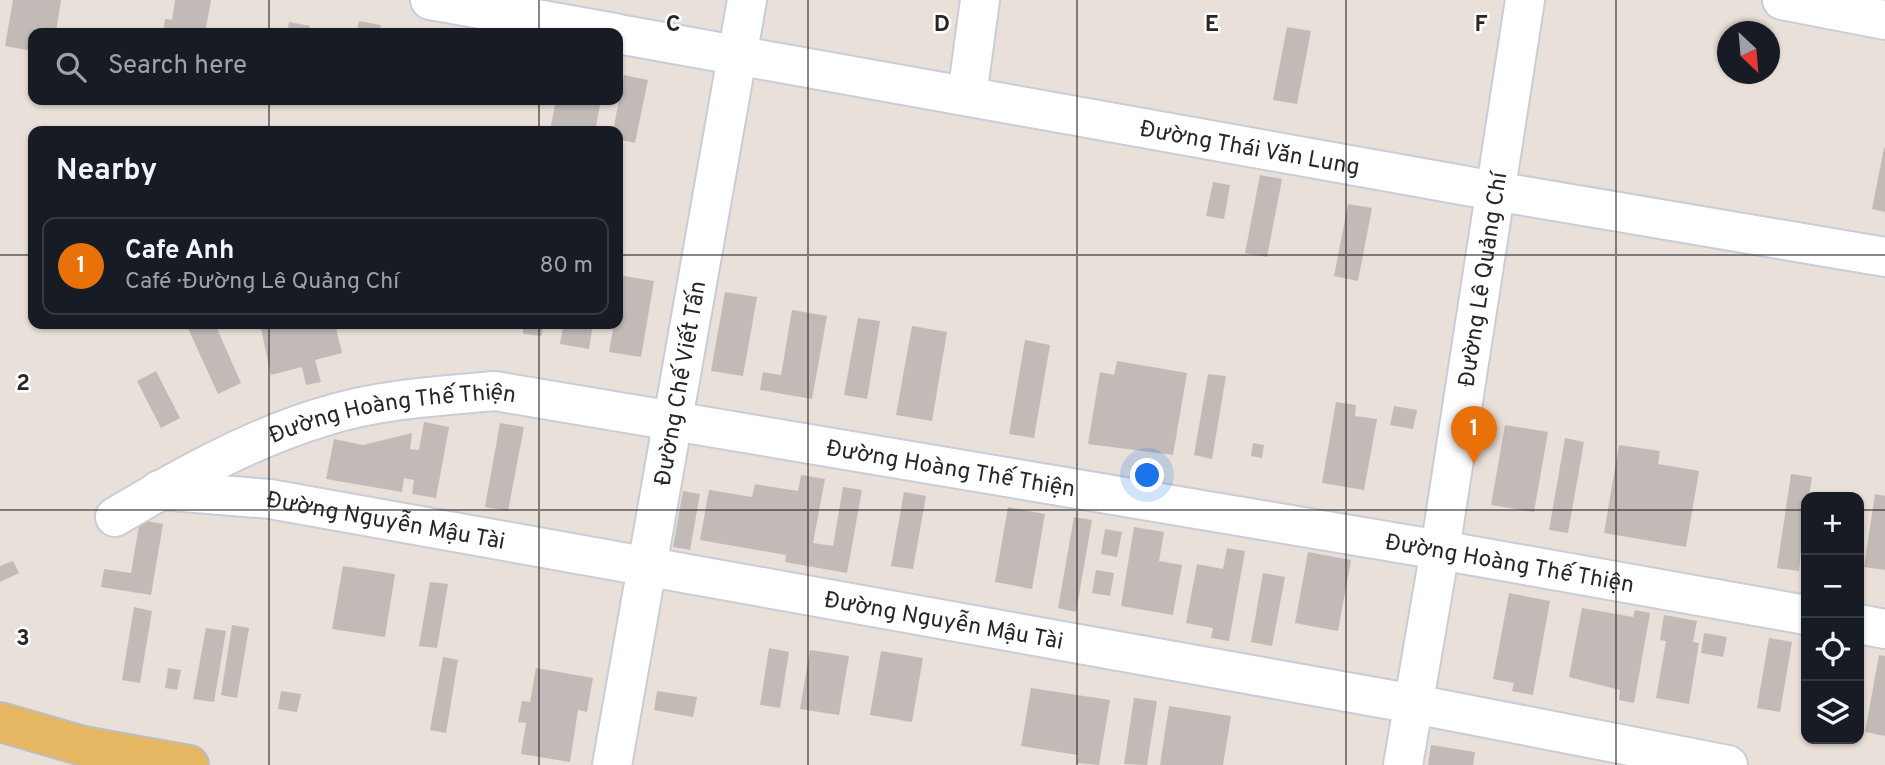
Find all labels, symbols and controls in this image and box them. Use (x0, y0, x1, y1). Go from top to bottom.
text: C (666, 11, 680, 40)
text: D (934, 11, 950, 40)
text: E (1205, 11, 1219, 40)
text: F (1474, 11, 1488, 40)
north arrow (1717, 21, 1780, 84)
search box (28, 28, 623, 105)
icon: search (52, 48, 90, 86)
text: Search here (108, 50, 247, 83)
street label: Đường Thái Văn Lung (1137, 116, 1362, 184)
text: Nearby (56, 153, 157, 190)
street label: Đường Lê Quảng Chí (1453, 168, 1516, 389)
text: Cafe Anh (125, 235, 234, 268)
text: 1 (76, 252, 86, 281)
text: 80 m (540, 252, 593, 281)
text: Café · Đường Lê Quảng Chí (125, 268, 399, 297)
street label: Đường Chế Viết Tấn (650, 279, 714, 488)
text: 2 (16, 370, 30, 399)
street label: Đường Hoàng Thế Thiện (265, 378, 518, 452)
pin: 1 (1451, 406, 1497, 464)
street label: Đường Hoàng Thế Thiện (824, 435, 1077, 505)
your location (1130, 458, 1164, 492)
street label: Đường Nguyễn Mậu Tài (264, 487, 507, 558)
map controls (1801, 492, 1864, 744)
button: + (1801, 492, 1864, 555)
street label: Đường Hoàng Thế Thiện (1383, 529, 1636, 601)
button: − (1801, 555, 1864, 618)
street label: Đường Nguyễn Mậu Tài (822, 587, 1065, 658)
button: locate (1801, 618, 1864, 681)
text: 3 (16, 625, 30, 654)
button: layers (1801, 681, 1864, 744)

